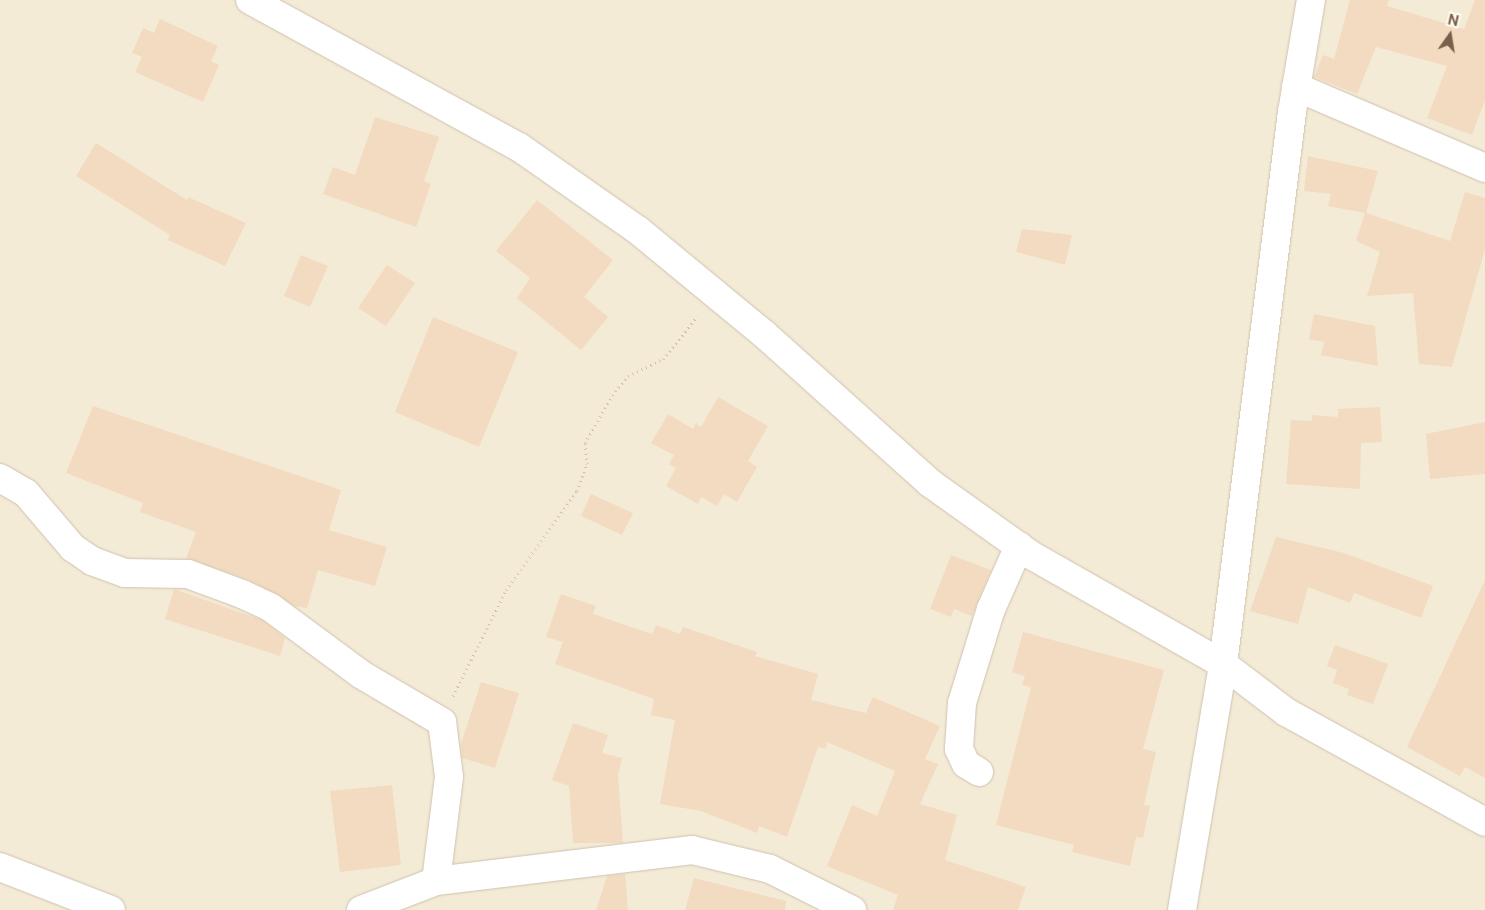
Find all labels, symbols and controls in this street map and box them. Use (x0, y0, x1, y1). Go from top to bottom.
north arrow (1425, 10, 1475, 60)
text: N (1446, 11, 1461, 29)

